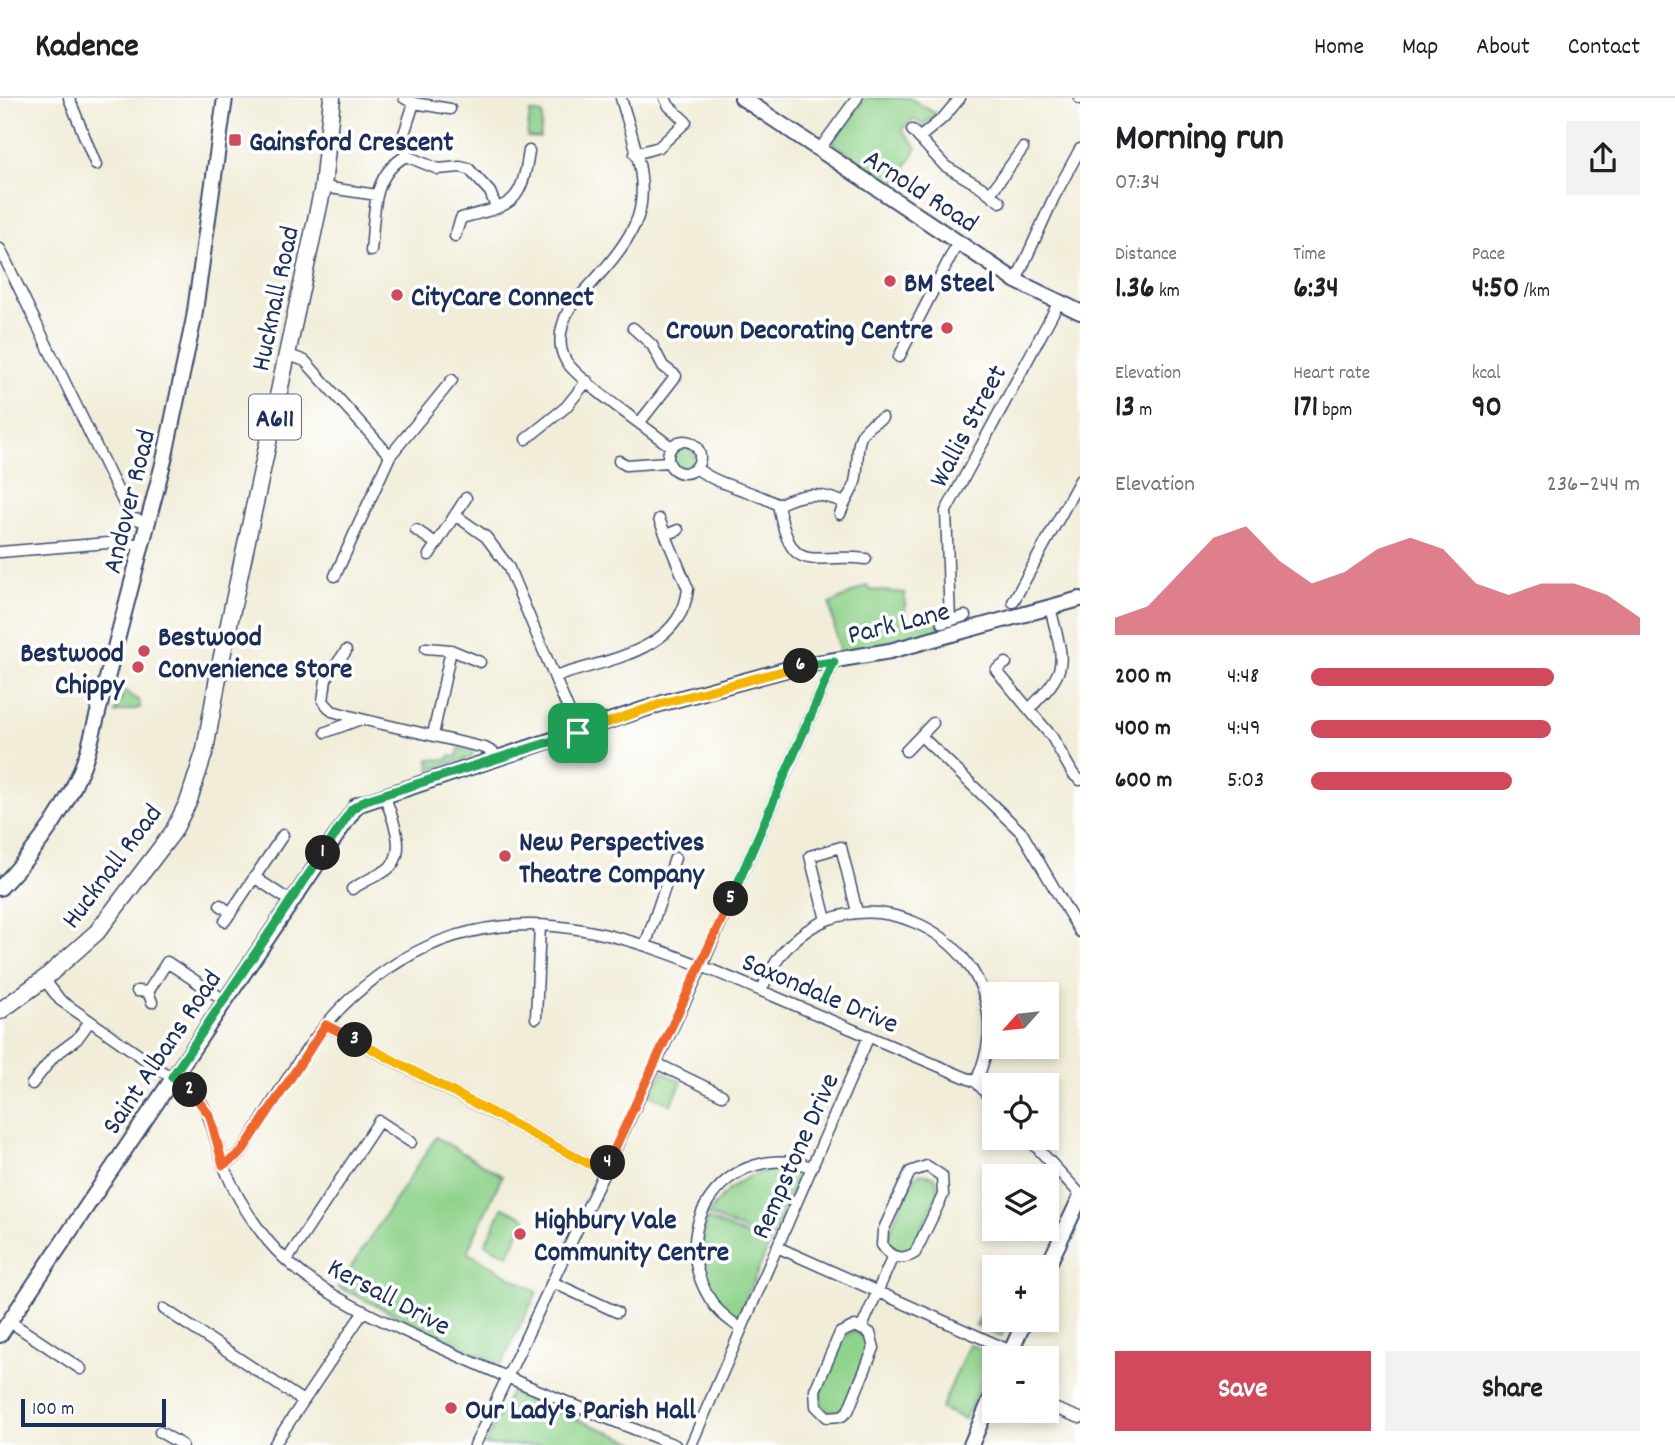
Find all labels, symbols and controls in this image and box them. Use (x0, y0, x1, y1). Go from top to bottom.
text: Kadence (35, 25, 139, 72)
text: Home (1314, 31, 1364, 65)
text: Map (1402, 31, 1438, 65)
text: About (1476, 31, 1530, 65)
text: Contact (1568, 31, 1640, 65)
text: Morning run (1115, 113, 1284, 168)
button: share (1566, 121, 1640, 195)
place label: Gainsford Crescent (249, 125, 454, 165)
marker: Gainsford Crescent (227, 132, 243, 148)
street label: Arnold Road (854, 141, 985, 245)
text: 07:34 (1115, 167, 1160, 200)
street label: Hucknall Road (243, 223, 313, 375)
text: Distance (1115, 242, 1177, 269)
text: Time (1293, 242, 1326, 269)
text: Pace (1472, 242, 1505, 269)
place label: BM Steel (904, 266, 994, 306)
text: 1.36 (1115, 269, 1155, 312)
text: 6:34 (1293, 269, 1339, 312)
text: 4:50 (1472, 269, 1519, 312)
marker: BM Steel (882, 273, 898, 289)
text: km (1155, 279, 1180, 306)
text: /km (1519, 279, 1550, 306)
place label: CityCare Connect (411, 280, 594, 320)
marker: CityCare Connect (389, 287, 405, 303)
place label: Crown Decorating Centre (666, 313, 933, 353)
marker: Crown Decorating Centre (939, 320, 955, 336)
street label: Wallis Street (921, 359, 1020, 496)
text: Elevation (1115, 361, 1181, 388)
text: Heart rate (1293, 361, 1370, 388)
text: kcal (1472, 361, 1501, 388)
text: 13 (1115, 388, 1135, 431)
text: 171 (1293, 388, 1318, 431)
text: 90 (1472, 388, 1502, 431)
road number: A611 (249, 394, 301, 440)
text: m (1135, 398, 1152, 425)
text: bpm (1318, 398, 1352, 425)
street label: Andover Road (95, 426, 169, 578)
text: Elevation (1115, 469, 1195, 502)
text: 236–244 m (1547, 469, 1640, 502)
street label: Park Lane (844, 594, 954, 658)
place label: Bestwood Convenience Store (158, 620, 352, 692)
place label: Bestwood Chippy (20, 636, 126, 708)
marker: Bestwood Convenience Store (136, 643, 152, 659)
pin: 6 (784, 648, 818, 684)
text: 6 (796, 652, 805, 679)
marker: Bestwood Chippy (130, 659, 146, 675)
text: 200 m (1115, 661, 1171, 694)
text: 4:48 (1227, 661, 1259, 694)
pin (548, 703, 608, 763)
text: 400 m (1115, 713, 1171, 746)
text: 4:49 (1227, 713, 1260, 746)
icon: arrive (559, 714, 597, 752)
text: 600 m (1115, 765, 1172, 798)
text: 5:03 (1227, 765, 1264, 798)
street label: Hucknall Road (54, 797, 174, 939)
place label: New Perspectives Theatre Company (519, 825, 705, 897)
pin: 1 (306, 836, 340, 870)
text: 1 (320, 839, 325, 866)
marker: New Perspectives Theatre Company (497, 848, 513, 864)
pin: 5 (714, 882, 748, 916)
text: 5 (726, 885, 735, 912)
street label: Saxondale Drive (734, 945, 904, 1047)
street label: Saint Albans Road (94, 963, 234, 1144)
north arrow (982, 982, 1059, 1059)
map controls (982, 982, 1059, 1423)
pin: 3 (338, 1023, 372, 1058)
text: 3 (350, 1026, 359, 1053)
street label: Rempstone Drive (743, 1067, 852, 1247)
pin: 2 (172, 1072, 208, 1108)
button: locate (982, 1073, 1059, 1150)
text: 2 (185, 1076, 194, 1103)
pin: 4 (590, 1146, 626, 1180)
text: 4 (604, 1149, 611, 1176)
button: layers (982, 1164, 1059, 1241)
place label: Highbury Vale Community Centre (534, 1203, 729, 1275)
marker: Highbury Vale Community Centre (512, 1226, 528, 1242)
street label: Kersall Drive (319, 1250, 456, 1349)
button: + (982, 1255, 1059, 1332)
button: − (982, 1346, 1059, 1423)
button: Save (1115, 1351, 1371, 1431)
button: Share (1385, 1351, 1640, 1431)
place label: Our Lady's Parish Hall (465, 1393, 696, 1433)
scale bar (21, 1396, 166, 1428)
text: 100 m (32, 1397, 74, 1424)
marker: Our Lady's Parish Hall (443, 1400, 459, 1416)

